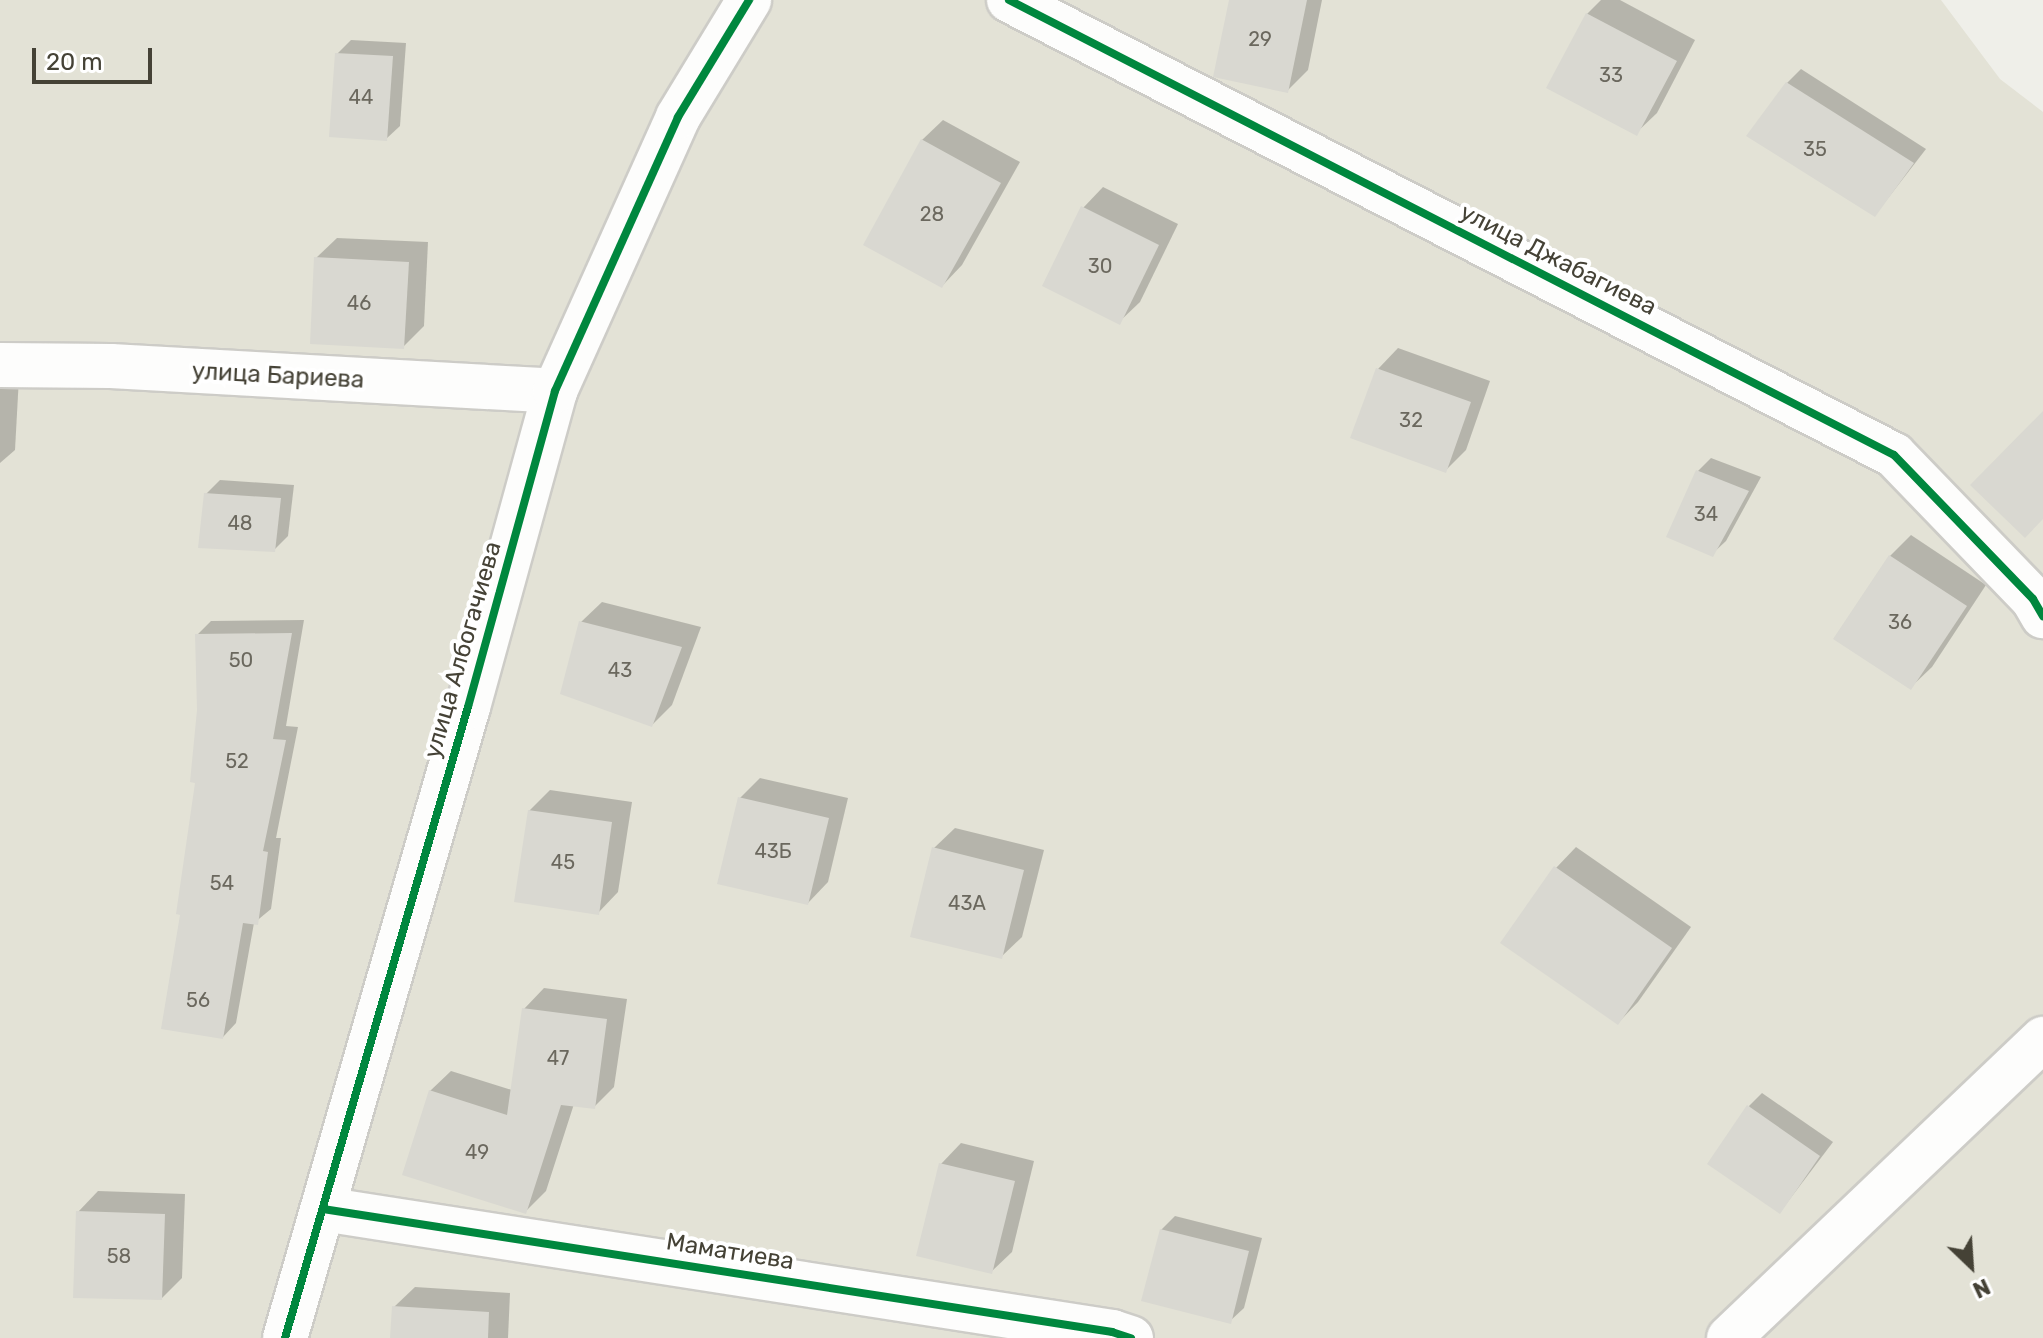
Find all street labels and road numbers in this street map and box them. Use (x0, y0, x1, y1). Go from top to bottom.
street label: улица Джабагиева (1455, 198, 1661, 322)
street label: улица Бариева (191, 357, 365, 395)
street label: улица Албогачиева (418, 538, 508, 762)
street label: Маматиева (664, 1228, 796, 1276)

